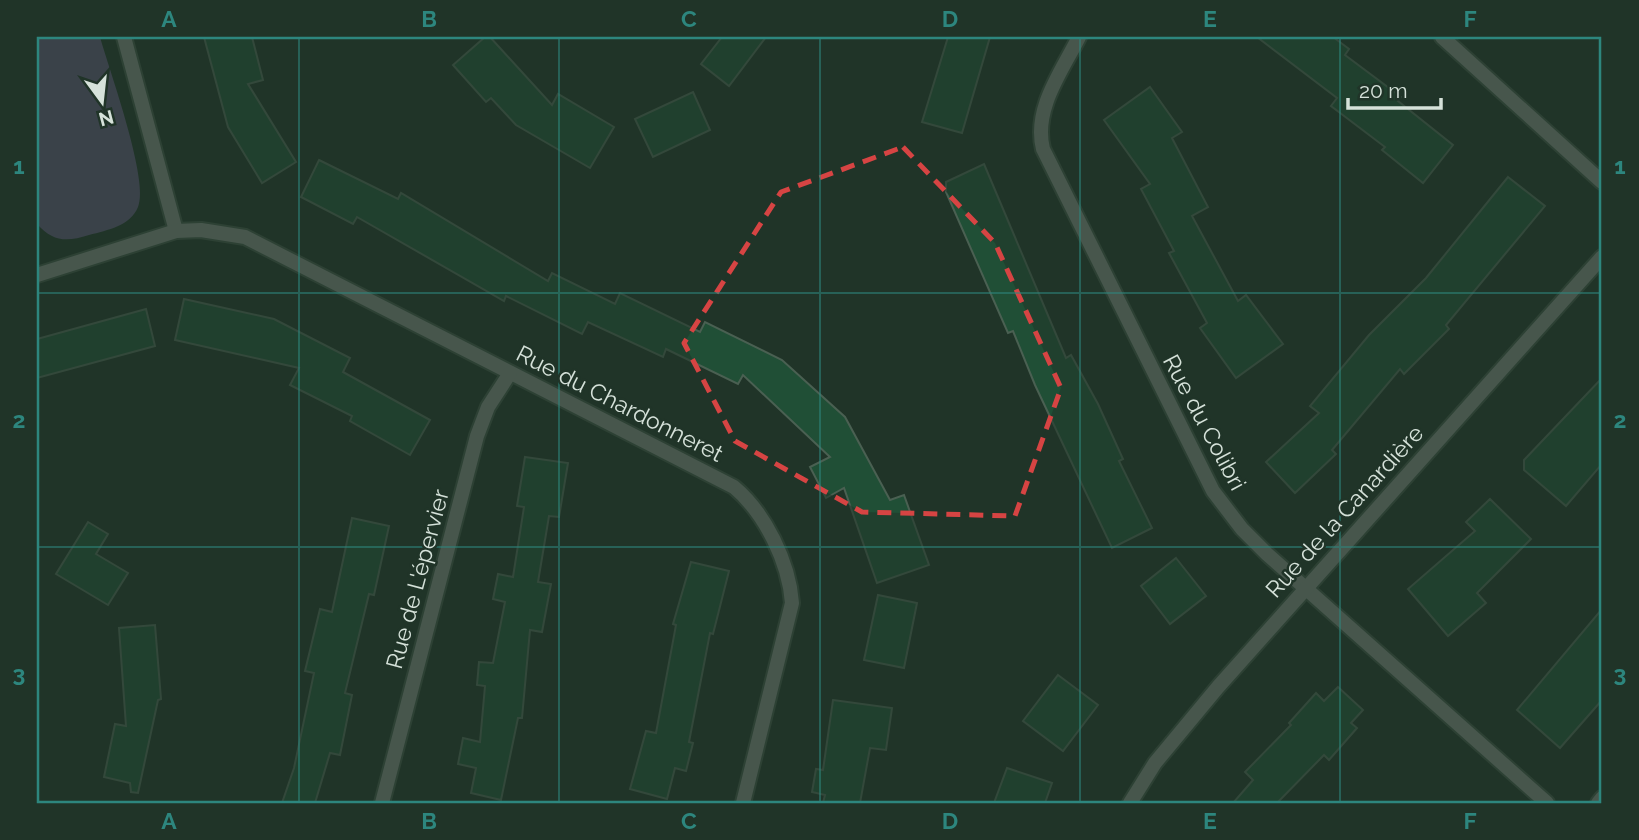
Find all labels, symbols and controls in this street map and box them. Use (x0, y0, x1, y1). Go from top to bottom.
text: A (161, 5, 177, 32)
text: B (421, 5, 437, 32)
text: C (681, 5, 697, 32)
text: D (942, 5, 958, 32)
text: E (1203, 5, 1217, 32)
text: F (1463, 5, 1477, 32)
north arrow (66, 66, 136, 136)
scale bar (1348, 66, 1441, 110)
text: 20 m (1359, 78, 1407, 103)
text: N (97, 106, 116, 131)
text: 1 (13, 152, 25, 179)
text: 1 (1614, 152, 1626, 179)
street label: Rue du Chardonneret (512, 339, 728, 467)
street label: Rue du Colibri (1158, 350, 1252, 494)
text: 2 (13, 406, 25, 433)
text: 2 (1614, 406, 1626, 433)
street label: Rue de la Canardière (1260, 419, 1428, 603)
street label: Rue de L'épervier (380, 486, 454, 672)
text: 3 (13, 660, 25, 687)
text: 3 (1614, 660, 1626, 687)
text: A (161, 807, 177, 834)
text: B (421, 807, 437, 834)
text: C (681, 807, 697, 834)
text: D (942, 807, 958, 834)
text: E (1203, 807, 1217, 834)
text: F (1463, 807, 1477, 834)

